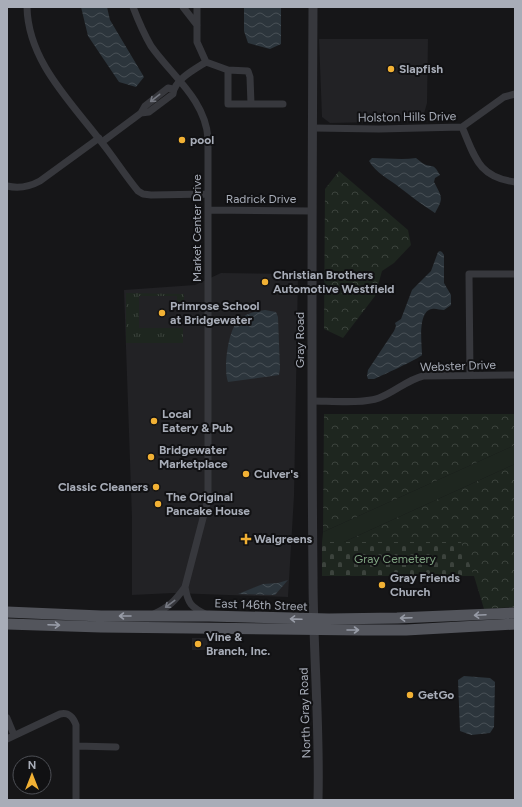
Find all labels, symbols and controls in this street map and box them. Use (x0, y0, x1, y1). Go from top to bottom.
place label: Slapfish (399, 62, 443, 76)
marker: Slapfish (386, 64, 396, 74)
one-way arrow (150, 94, 161, 102)
street label: Holston Hills Drive (358, 109, 457, 125)
place label: pool (190, 133, 214, 147)
marker: pool (177, 135, 187, 145)
street label: Market Center Drive (190, 174, 204, 282)
street label: Radrick Drive (226, 192, 297, 206)
place label: Christian Brothers Automotive Westfield (273, 268, 394, 296)
marker: Christian Brothers Automotive Westfield (260, 277, 270, 287)
place label: Primrose School at Bridgewater (170, 299, 260, 327)
marker: Primrose School at Bridgewater (157, 308, 167, 318)
street label: Gray Road (293, 312, 307, 368)
street label: Webster Drive (420, 358, 497, 374)
place label: Local Eatery & Pub (162, 407, 233, 435)
marker: Local Eatery & Pub (149, 416, 159, 426)
place label: Bridgewater Marketplace (159, 443, 228, 471)
marker: Bridgewater Marketplace (146, 452, 156, 462)
place label: Culver's (254, 467, 299, 481)
marker: Culver's (241, 469, 251, 479)
place label: Classic Cleaners (58, 480, 148, 494)
marker: Classic Cleaners (151, 482, 161, 492)
place label: The Original Pancake House (166, 490, 250, 518)
marker: The Original Pancake House (153, 499, 163, 509)
place label: Walgreens (254, 532, 313, 546)
marker: Walgreens (241, 534, 251, 544)
park label: Gray Cemetery (354, 552, 437, 566)
place label: Gray Friends Church (390, 571, 460, 599)
marker: Gray Friends Church (377, 580, 387, 590)
street label: East 146th Street (214, 596, 308, 614)
one-way arrow (165, 600, 176, 608)
one-way arrow (474, 611, 487, 618)
one-way arrow (119, 612, 132, 620)
one-way arrow (400, 614, 413, 622)
one-way arrow (290, 615, 303, 622)
one-way arrow (47, 622, 60, 629)
one-way arrow (346, 626, 359, 634)
place label: Vine & Branch, Inc. (206, 630, 270, 658)
marker: Vine & Branch, Inc. (193, 639, 203, 649)
street label: North Gray Road (296, 667, 314, 759)
place label: GetGo (418, 688, 454, 702)
marker: GetGo (405, 690, 415, 700)
north arrow (12, 755, 52, 795)
text: N (28, 759, 36, 772)

